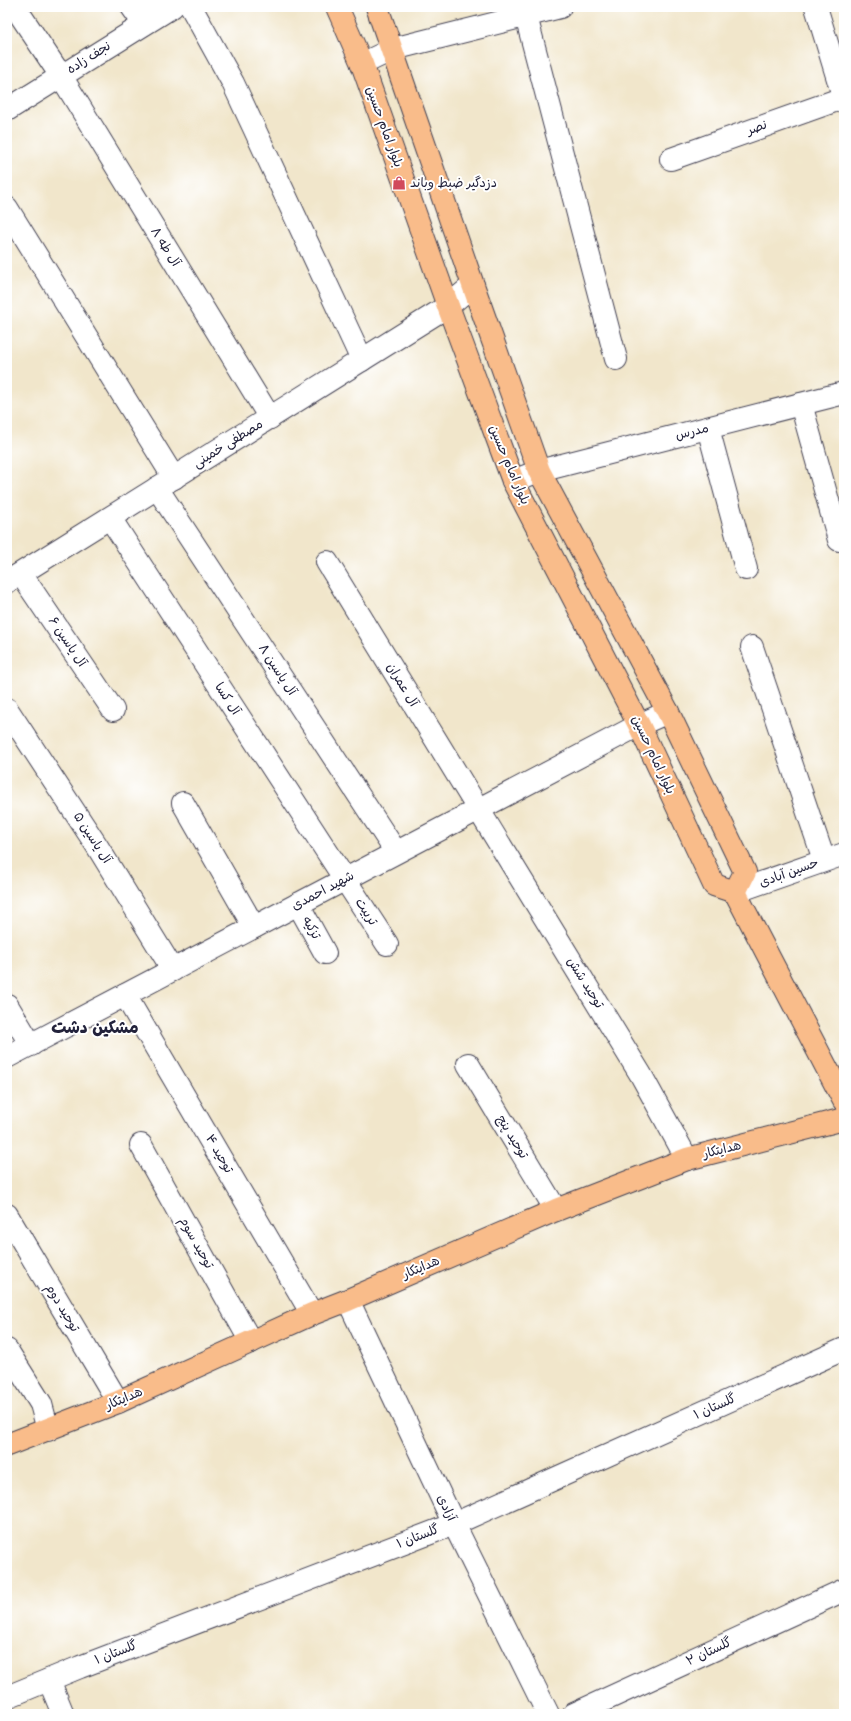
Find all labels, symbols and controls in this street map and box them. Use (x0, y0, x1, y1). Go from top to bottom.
street label: نجف زاده (64, 38, 114, 78)
street label: بلوار امام حسین (361, 84, 407, 170)
street label: نصر (743, 116, 770, 140)
shop icon: دزدگیر ضبط وباند (391, 175, 407, 191)
place label: دزدگیر ضبط وباند (410, 175, 497, 192)
street label: آل طه ۸ (146, 224, 184, 271)
street label: مصطفی خمینی (190, 416, 266, 472)
street label: مدرس (674, 420, 710, 444)
street label: بلوار امام حسین (484, 423, 533, 508)
street label: آل یاسین ۶ (44, 614, 90, 671)
street label: آل یاسین ۸ (254, 641, 300, 700)
street label: آل عمران (382, 660, 422, 711)
street label: آل کسا (210, 680, 244, 719)
street label: بلوار امام حسین (626, 713, 679, 798)
street label: آل یاسین ۵ (69, 809, 115, 868)
street label: حسین آبادی (757, 854, 821, 892)
street label: شهید احمدی (289, 867, 357, 915)
street label: تربیت (351, 895, 381, 929)
street label: تزکیه (298, 913, 324, 943)
street label: توحید شش (563, 954, 608, 1012)
district label: مشکین دشت (51, 1017, 139, 1039)
street label: توحید پنج (492, 1112, 532, 1162)
street label: توحید ۴ (201, 1132, 237, 1177)
street label: هدایتکار (700, 1137, 743, 1163)
street label: توحید سوم (174, 1214, 217, 1273)
street label: هدایتکار (399, 1253, 442, 1284)
street label: توحید دوم (40, 1281, 83, 1336)
street label: هدایتکار (102, 1384, 145, 1415)
street label: گلستان ۱ (691, 1390, 739, 1424)
street label: آزادی (432, 1492, 460, 1525)
street label: گلستان ۱ (394, 1521, 442, 1553)
street label: گلستان ۲ (683, 1634, 735, 1670)
street label: گلستان ۱ (92, 1637, 140, 1669)

